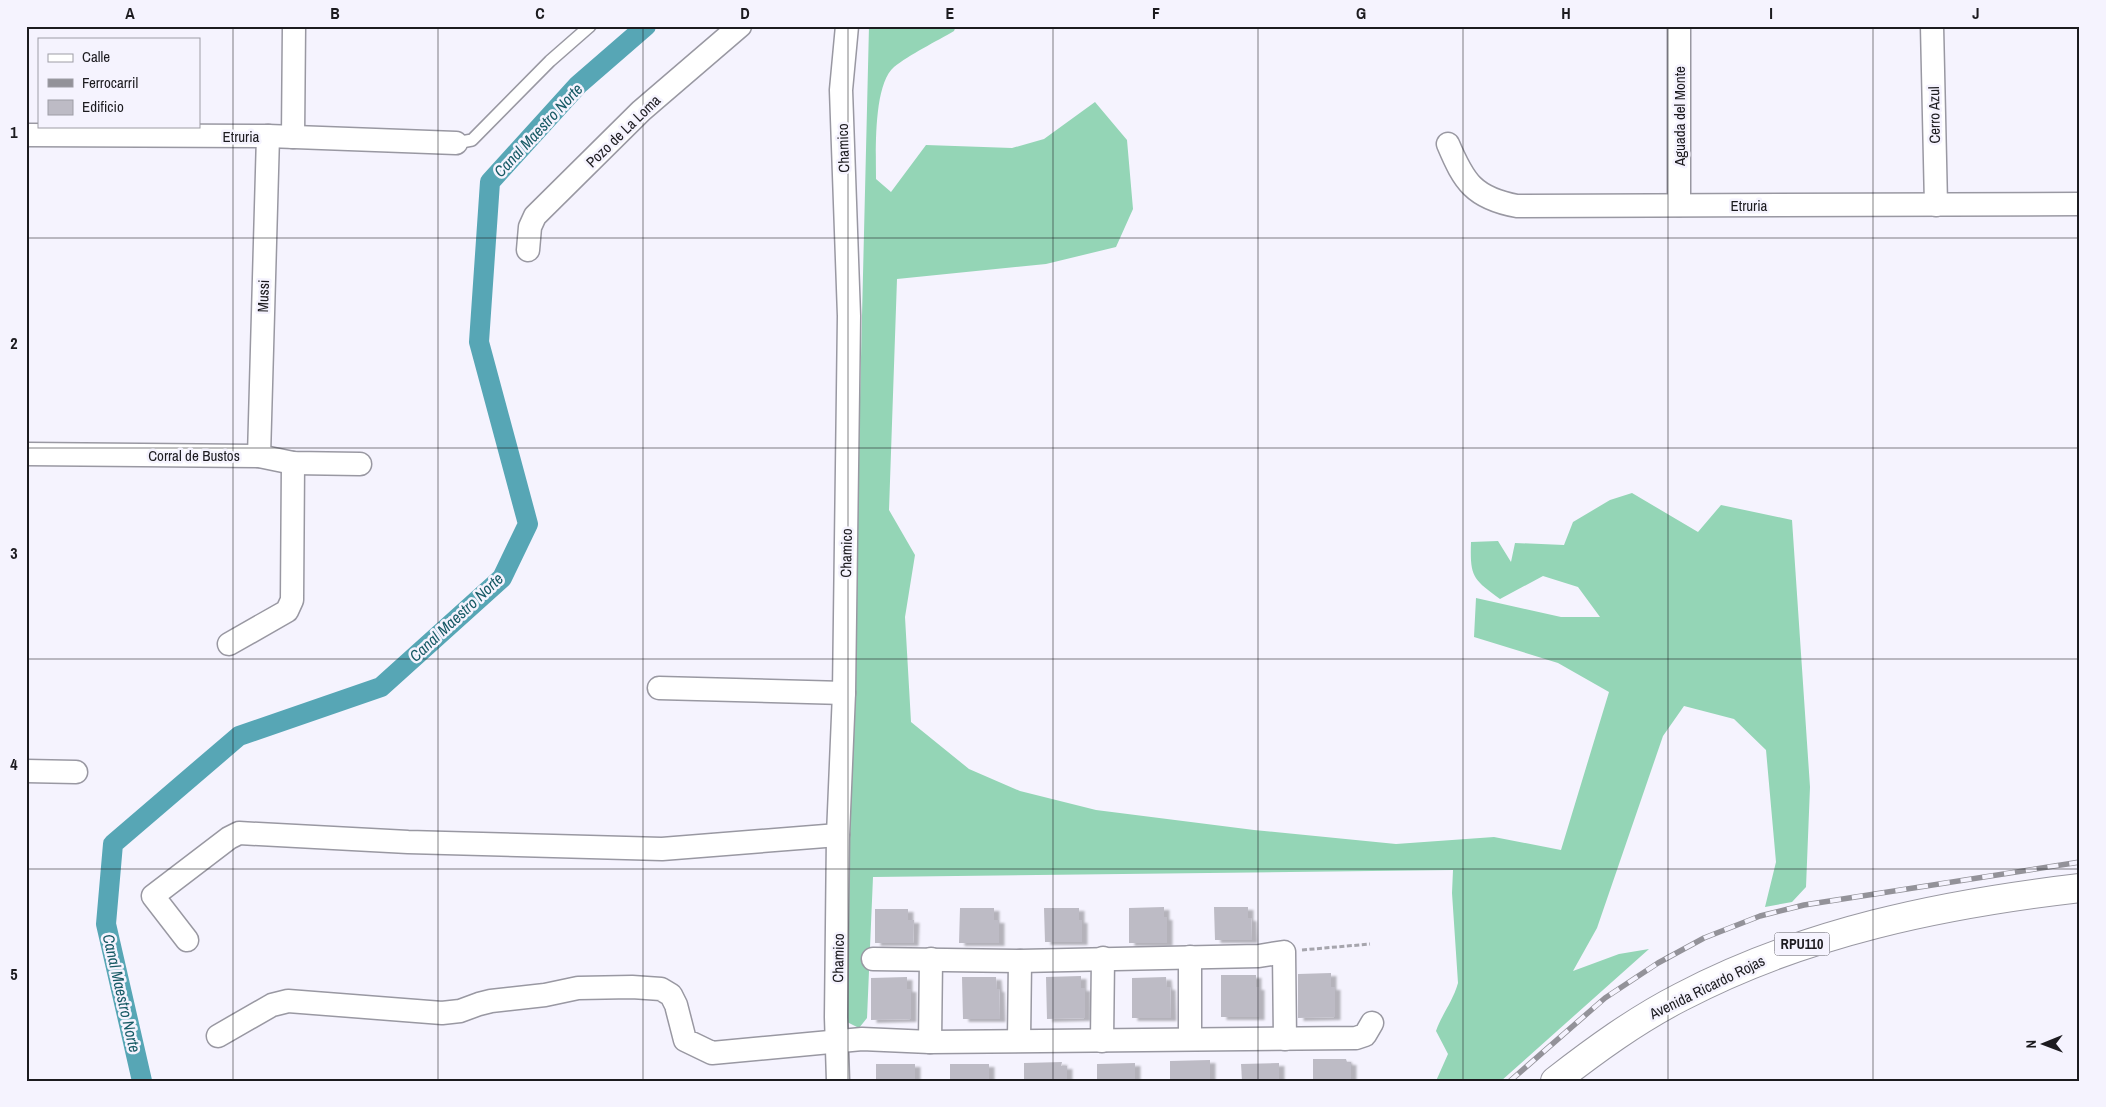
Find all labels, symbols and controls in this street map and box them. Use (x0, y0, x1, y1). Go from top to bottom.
text: A (125, 2, 135, 24)
text: B (330, 2, 340, 24)
text: C (535, 2, 545, 24)
text: D (740, 2, 750, 24)
text: E (946, 2, 955, 24)
text: F (1152, 2, 1160, 24)
text: G (1356, 2, 1366, 24)
text: H (1561, 2, 1571, 24)
text: I (1769, 2, 1773, 24)
text: J (1972, 2, 1980, 24)
legend (38, 38, 200, 128)
text: Calle (82, 46, 110, 67)
street label: Aguada del Monte (1669, 66, 1690, 167)
text: Ferrocarril (82, 72, 138, 93)
water label: Canal Maestro Norte (489, 78, 587, 182)
street label: Cerro Azul (1923, 86, 1945, 144)
street label: Pozo de La Loma (581, 90, 665, 172)
text: Edificio (82, 96, 124, 117)
text: 1 (10, 121, 18, 143)
street label: Chamico (832, 123, 854, 173)
street label: Etruria (223, 126, 260, 147)
street label: Etruria (1731, 195, 1768, 216)
street label: Mussi (252, 279, 274, 313)
text: 2 (10, 332, 18, 354)
street label: Corral de Bustos (148, 445, 240, 466)
street label: Chamico (835, 528, 857, 578)
text: 3 (10, 542, 18, 564)
water label: Canal Maestro Norte (404, 568, 508, 666)
text: 4 (10, 753, 18, 775)
water label: Canal Maestro Norte (98, 932, 146, 1054)
road number: RPU110 (1774, 932, 1830, 956)
street label: Chamico (827, 933, 849, 983)
street label: Avenida Ricardo Rojas (1645, 950, 1768, 1025)
text: 5 (10, 963, 18, 985)
north arrow (2018, 1020, 2068, 1070)
text: N (2022, 1040, 2040, 1049)

